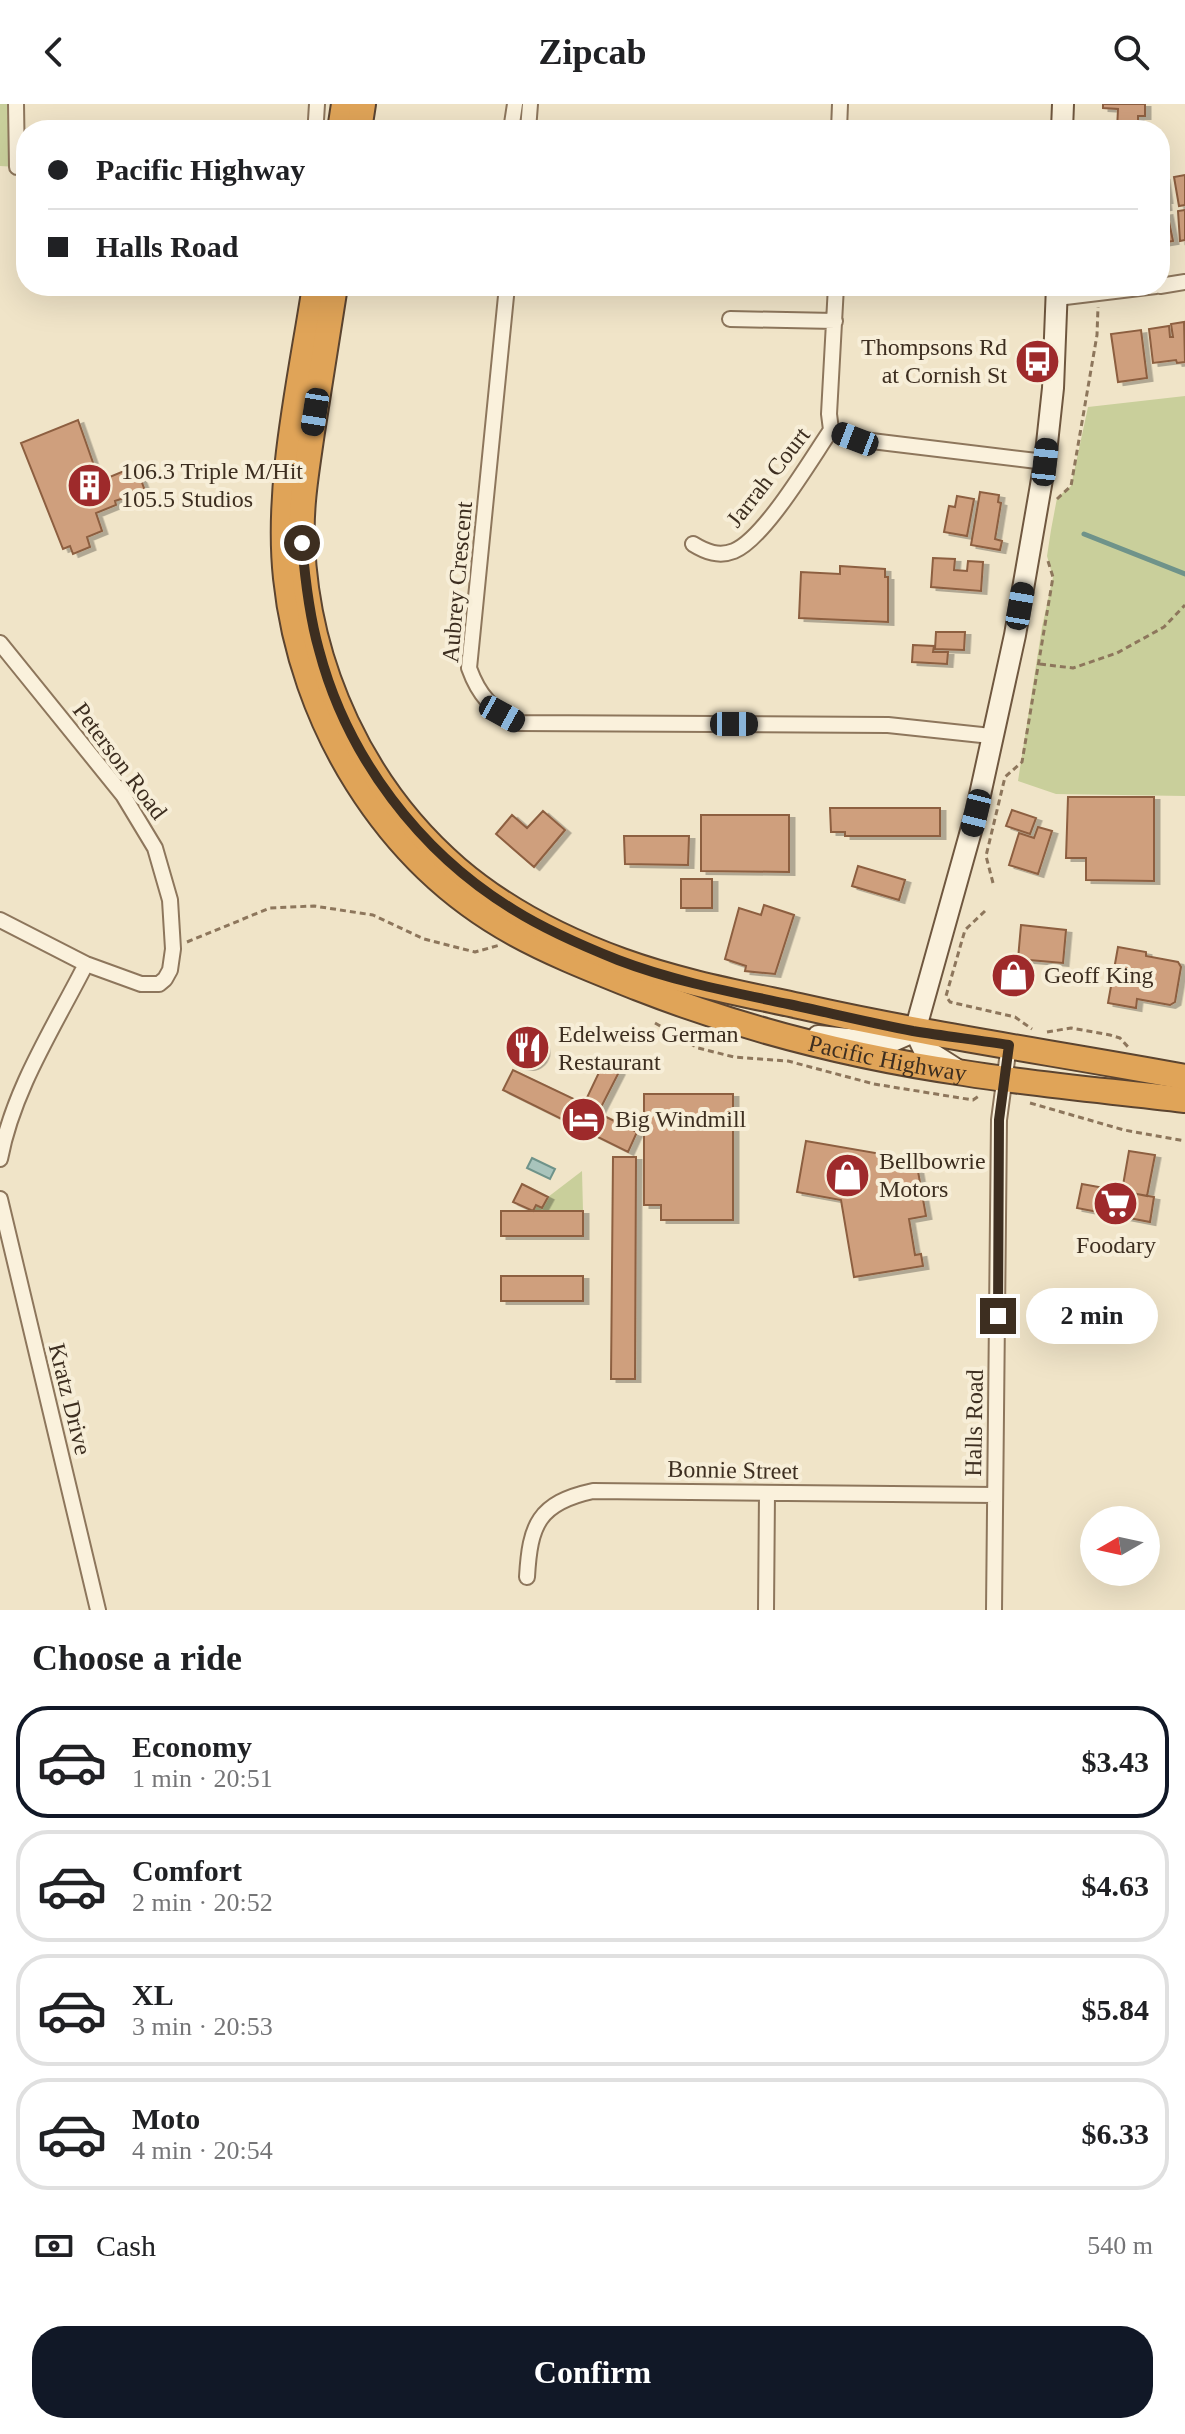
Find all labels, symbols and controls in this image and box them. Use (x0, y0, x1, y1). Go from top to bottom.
icon: back (32, 30, 76, 74)
icon: search (1109, 30, 1153, 74)
text: Zipcab (538, 32, 647, 72)
text: Pacific Highway (96, 153, 305, 186)
text: Halls Road (96, 230, 239, 263)
place label: Thompsons Rd at Cornish St (861, 334, 1007, 388)
bus stop icon: Thompsons Rd at Cornish St (1014, 337, 1062, 385)
car (299, 386, 331, 438)
car (828, 419, 882, 459)
street label: Jarrah Court (721, 422, 815, 532)
car (1031, 437, 1059, 487)
place label: 106.3 Triple M/Hit 105.5 Studios (121, 458, 303, 512)
building icon: 106.3 Triple M/Hit 105.5 Studios (66, 461, 114, 509)
street label: Aubrey Crescent (437, 500, 477, 664)
route start (284, 525, 320, 561)
car (1004, 580, 1036, 632)
car (475, 692, 529, 736)
street label: Peterson Road (68, 698, 172, 824)
car (710, 712, 758, 736)
car (959, 787, 993, 839)
shop icon: Geoff King (989, 951, 1037, 999)
place label: Geoff King (1044, 962, 1154, 988)
place label: Edelweiss German Restaurant (558, 1021, 739, 1075)
restaurant icon: Edelweiss German Restaurant (503, 1024, 551, 1072)
street label: Pacific Highway (806, 1030, 968, 1086)
hotel icon: Big Windmill (560, 1095, 608, 1143)
place label: Big Windmill (615, 1106, 747, 1132)
place label: Bellbowrie Motors (879, 1148, 986, 1202)
shop icon: Bellbowrie Motors (824, 1151, 872, 1199)
supermarket icon: Foodary (1092, 1179, 1140, 1227)
place label: Foodary (1076, 1232, 1156, 1258)
callout: 2 min (1026, 1288, 1158, 1344)
route end (980, 1298, 1016, 1334)
text: 2 min (1061, 1301, 1123, 1330)
street label: Kratz Drive (44, 1341, 96, 1457)
street label: Halls Road (960, 1369, 988, 1477)
street label: Bonnie Street (667, 1456, 799, 1484)
north arrow (1080, 1506, 1160, 1586)
map controls (1080, 1506, 1160, 1586)
text: Choose a ride (32, 1638, 242, 1678)
icon: car (36, 1726, 108, 1798)
text: Economy (132, 1730, 252, 1763)
text: $3.43 (1082, 1745, 1149, 1778)
text: 1 min · 20:51 (132, 1764, 273, 1793)
icon: car (36, 1850, 108, 1922)
text: Comfort (132, 1854, 242, 1887)
text: $4.63 (1082, 1869, 1149, 1902)
text: 2 min · 20:52 (132, 1888, 273, 1917)
icon: car (36, 1974, 108, 2046)
text: XL (132, 1978, 174, 2011)
text: $5.84 (1082, 1993, 1149, 2026)
text: 3 min · 20:53 (132, 2012, 273, 2041)
icon: car (36, 2098, 108, 2170)
text: Moto (132, 2102, 200, 2135)
text: $6.33 (1082, 2117, 1149, 2150)
text: 4 min · 20:54 (132, 2136, 273, 2165)
icon: cash (32, 2224, 76, 2268)
text: Cash (96, 2229, 156, 2262)
text: 540 m (1087, 2231, 1153, 2260)
button: Confirm (32, 2326, 1153, 2418)

